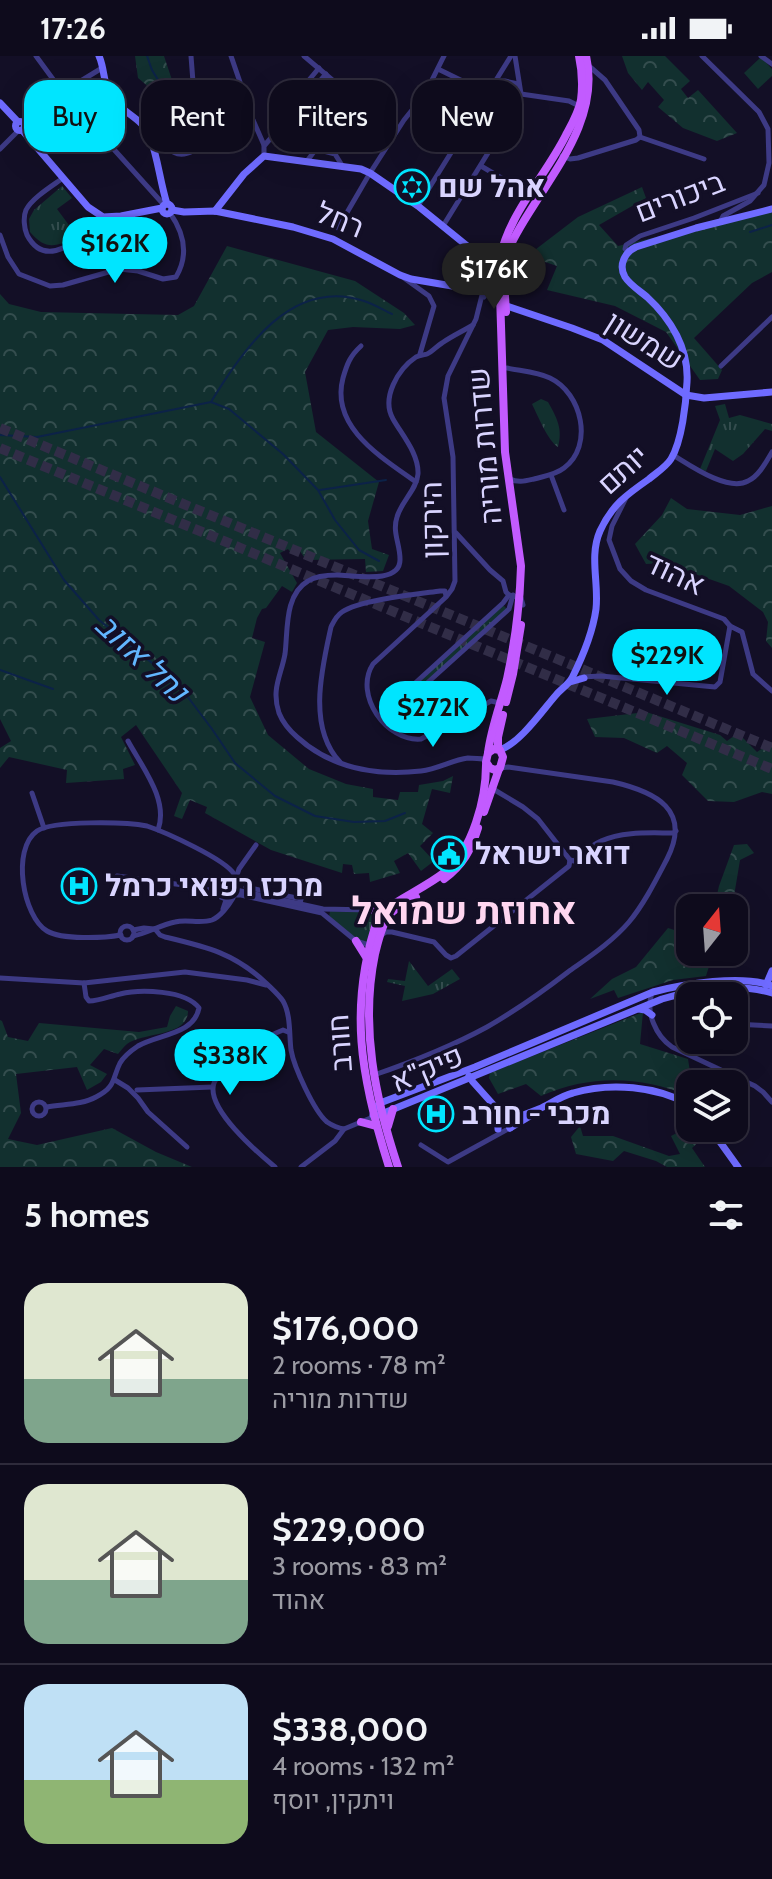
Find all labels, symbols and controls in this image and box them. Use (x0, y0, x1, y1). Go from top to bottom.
text: 17:26 (40, 10, 106, 47)
chip: Buy (24, 80, 125, 152)
chip: Rent (141, 80, 253, 152)
chip: Filters (269, 80, 396, 152)
chip: New (412, 80, 522, 152)
street label: ביכורים (630, 163, 730, 230)
synagogue icon: אהל שם (393, 168, 431, 206)
place label: אהל שם (438, 168, 545, 205)
street label: רחל (311, 193, 370, 246)
pin: $162K (59, 217, 171, 285)
text: $162K (80, 227, 150, 259)
pin: $176K (438, 243, 550, 311)
text: $176K (460, 253, 528, 285)
street label: שמשון (599, 303, 690, 379)
street label: שדרות מוריה (459, 366, 510, 526)
street label: יותם (590, 437, 656, 502)
street label: הירקון (412, 481, 451, 559)
street label: אהוד (640, 544, 711, 603)
water label: נחל אזוב (88, 605, 198, 712)
pin: $229K (611, 629, 723, 697)
text: $229K (630, 639, 704, 671)
pin: $272K (377, 681, 489, 749)
text: $272K (397, 691, 469, 723)
public building icon: דואר ישראל (430, 835, 468, 873)
place label: דואר ישראל (475, 835, 630, 872)
hospital icon: מרכז רפואי כרמל (60, 867, 98, 905)
place label: מרכז רפואי כרמל (105, 867, 323, 904)
district label: אחוזת שמואל (351, 887, 577, 934)
north arrow (676, 894, 748, 966)
map controls (676, 894, 748, 1142)
button: locate (676, 982, 748, 1054)
street label: חורב (319, 1013, 360, 1073)
pin: $338K (174, 1029, 286, 1097)
street label: פיק"א (385, 1037, 469, 1100)
text: $338K (192, 1039, 268, 1071)
button: layers (676, 1070, 748, 1142)
hospital icon: מכבי - חורב (417, 1095, 455, 1133)
place label: מכבי - חורב (462, 1095, 611, 1132)
icon: filters (704, 1193, 748, 1237)
text: 5 homes (24, 1194, 149, 1236)
text: $176,000 (272, 1307, 420, 1349)
icon: home (88, 1315, 184, 1411)
text: 2 rooms · 78 m² (272, 1349, 446, 1381)
text: שדרות מוריה (272, 1383, 409, 1415)
text: $229,000 (272, 1508, 426, 1550)
icon: home (88, 1516, 184, 1612)
text: 3 rooms · 83 m² (272, 1550, 447, 1582)
text: אהוד (272, 1584, 325, 1616)
text: $338,000 (272, 1708, 429, 1750)
icon: home (88, 1716, 184, 1812)
text: 4 rooms · 132 m² (272, 1750, 454, 1782)
text: ויתקין, יוסף (272, 1784, 394, 1816)

